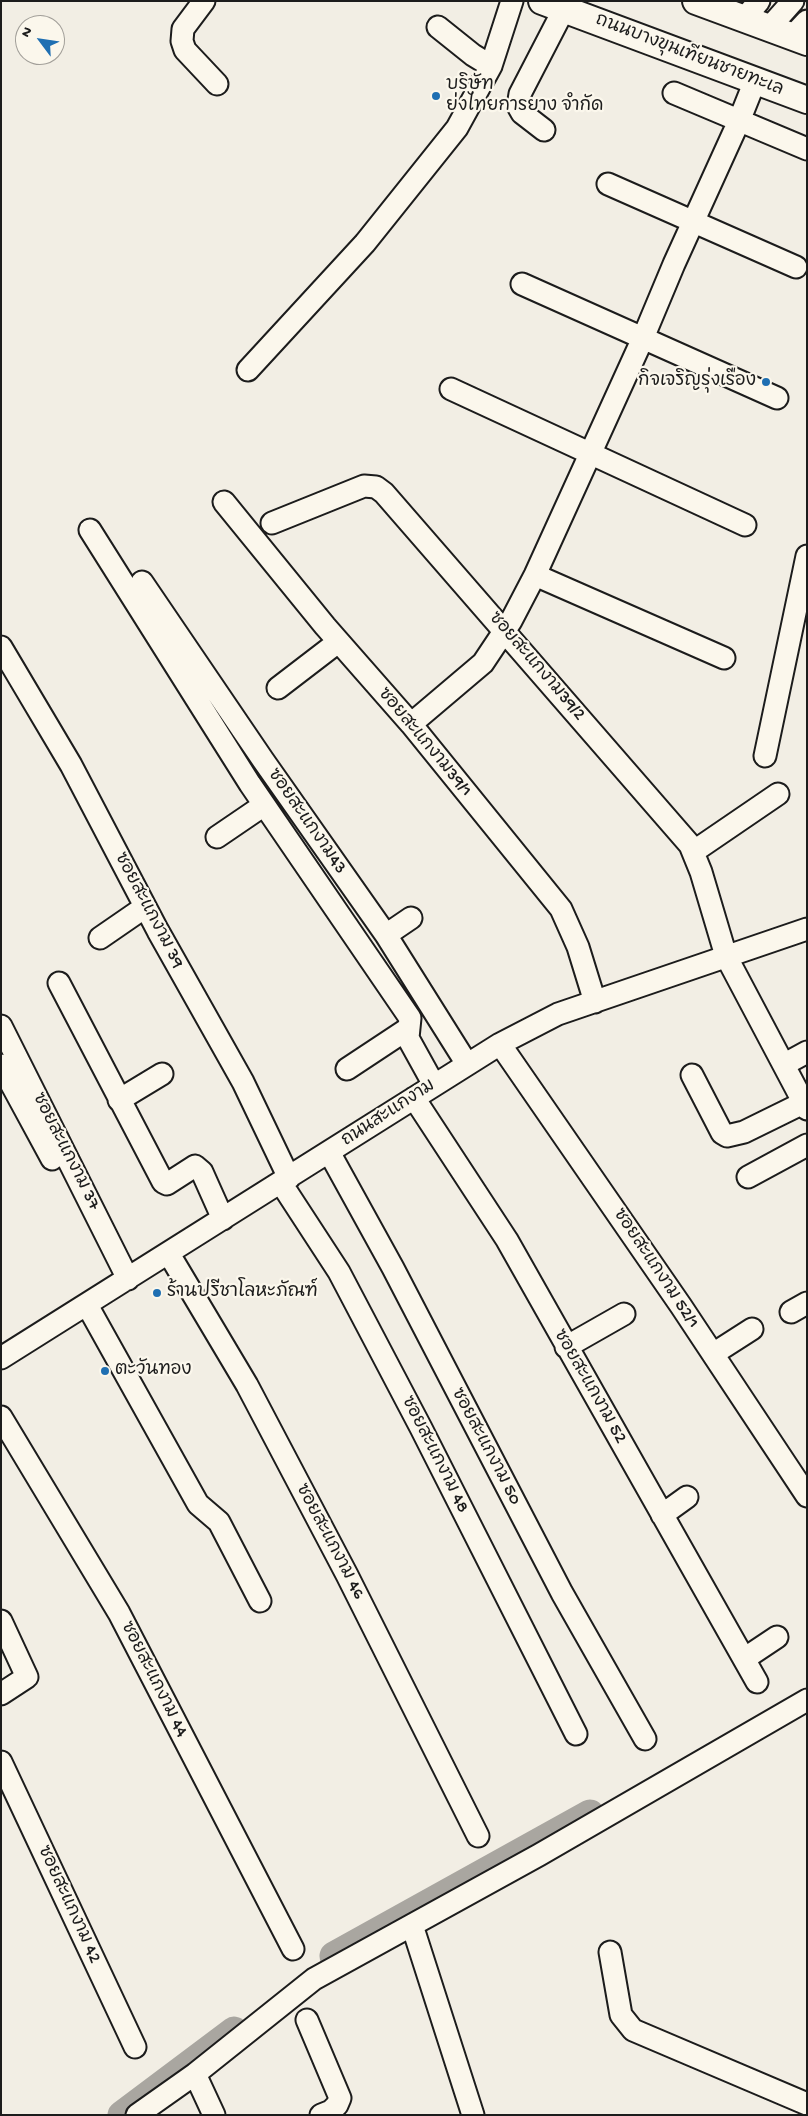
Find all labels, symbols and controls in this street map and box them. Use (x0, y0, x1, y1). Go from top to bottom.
street label: ถนนบางขุนเทียนชายทะเล (592, 10, 786, 102)
north arrow (15, 15, 65, 65)
text: N (18, 24, 37, 41)
place label: บริษัท ย่งไทยการยาง จำกัด (446, 75, 603, 118)
marker: บริษัท ย่งไทยการยาง จำกัด (430, 90, 442, 102)
place label: กิจเจริญรุ่งเรือง (638, 371, 756, 393)
marker: กิจเจริญรุ่งเรือง (760, 376, 772, 388)
street label: ซอยสะแกงาม39/2 (483, 608, 589, 726)
street label: ซอยสะแกงาม39/1 (372, 684, 476, 802)
street label: ซอยสะแกงาม43 (262, 765, 350, 879)
street label: ซอยสะแกงาม 39 (108, 849, 188, 973)
street label: ถนนสะแกงาม (338, 1076, 440, 1152)
street label: ซอยสะแกงาม 37 (26, 1090, 104, 1214)
street label: ซอยสะแกงาม 52/1 (607, 1205, 703, 1333)
place label: ร้านปรีชาโลหะภัณฑ์ (167, 1282, 318, 1304)
marker: ร้านปรีชาโลหะภัณฑ์ (151, 1287, 163, 1299)
street label: ซอยสะแกงาม 52 (548, 1326, 630, 1448)
place label: ตะวันทอง (115, 1360, 192, 1382)
marker: ตะวันทอง (99, 1365, 111, 1377)
street label: ซอยสะแกงาม 50 (445, 1385, 525, 1509)
street label: ซอยสะแกงาม 48 (395, 1393, 473, 1517)
street label: ซอยสะแกงาม 46 (290, 1481, 368, 1603)
street label: ซอยสะแกงาม 44 (115, 1619, 191, 1741)
street label: ซอยสะแกงาม 42 (31, 1843, 105, 1967)

